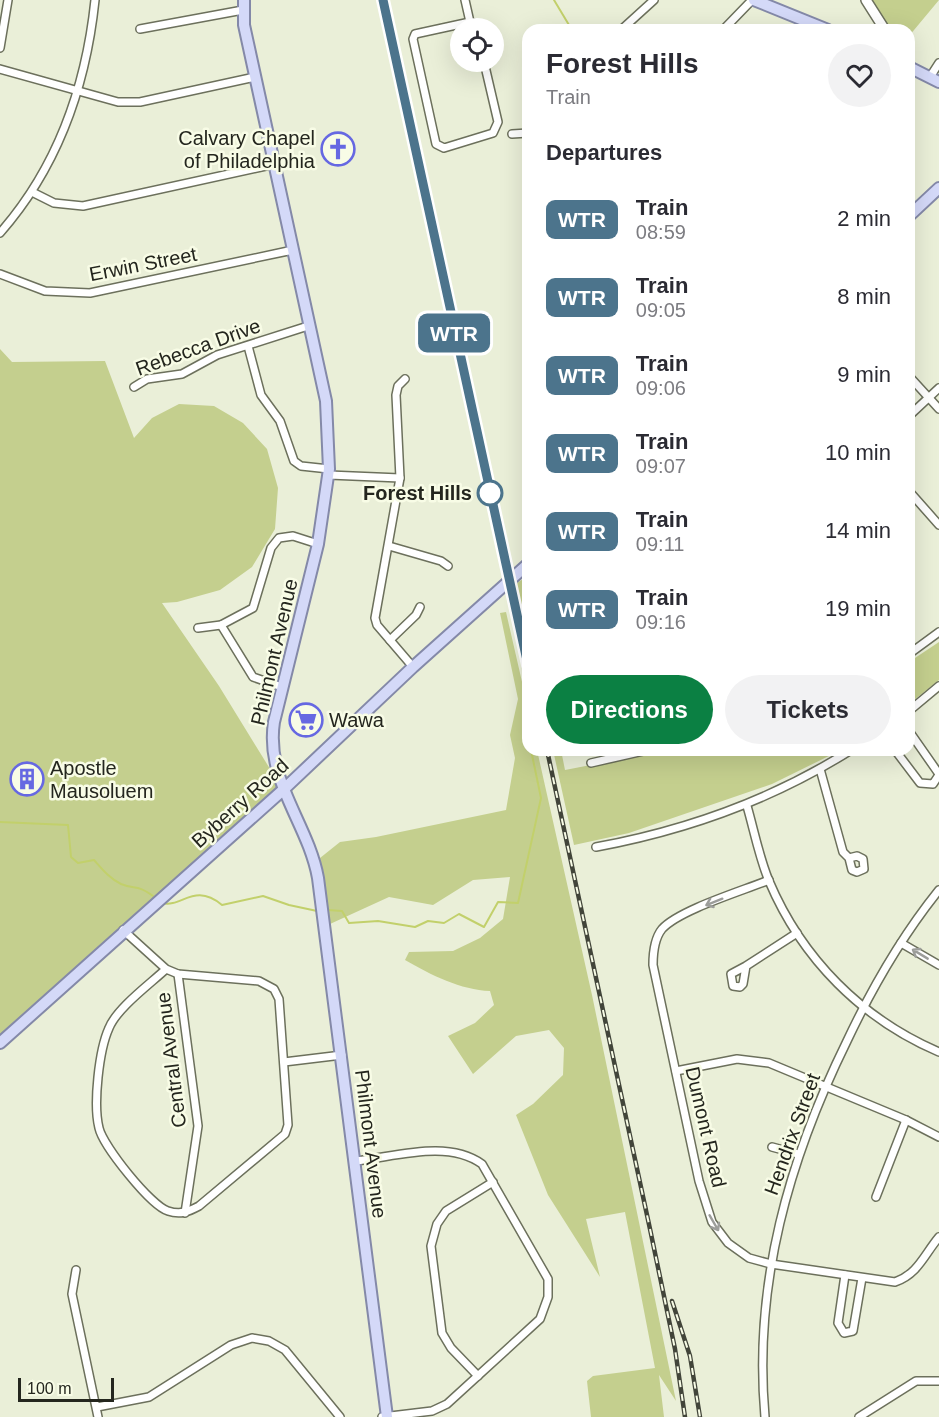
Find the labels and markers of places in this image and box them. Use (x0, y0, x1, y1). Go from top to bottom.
place label: Calvary Chapel of Philadelphia (178, 127, 316, 172)
church icon: Calvary Chapel of Philadelphia (320, 131, 356, 167)
marker: Forest Hills (477, 480, 503, 506)
place label: Forest Hills (363, 482, 472, 504)
supermarket icon: Wawa (288, 702, 324, 738)
place label: Wawa (329, 709, 385, 731)
place label: Apostle Mausoluem (50, 757, 153, 802)
building icon: Apostle Mausoluem (9, 761, 45, 797)

